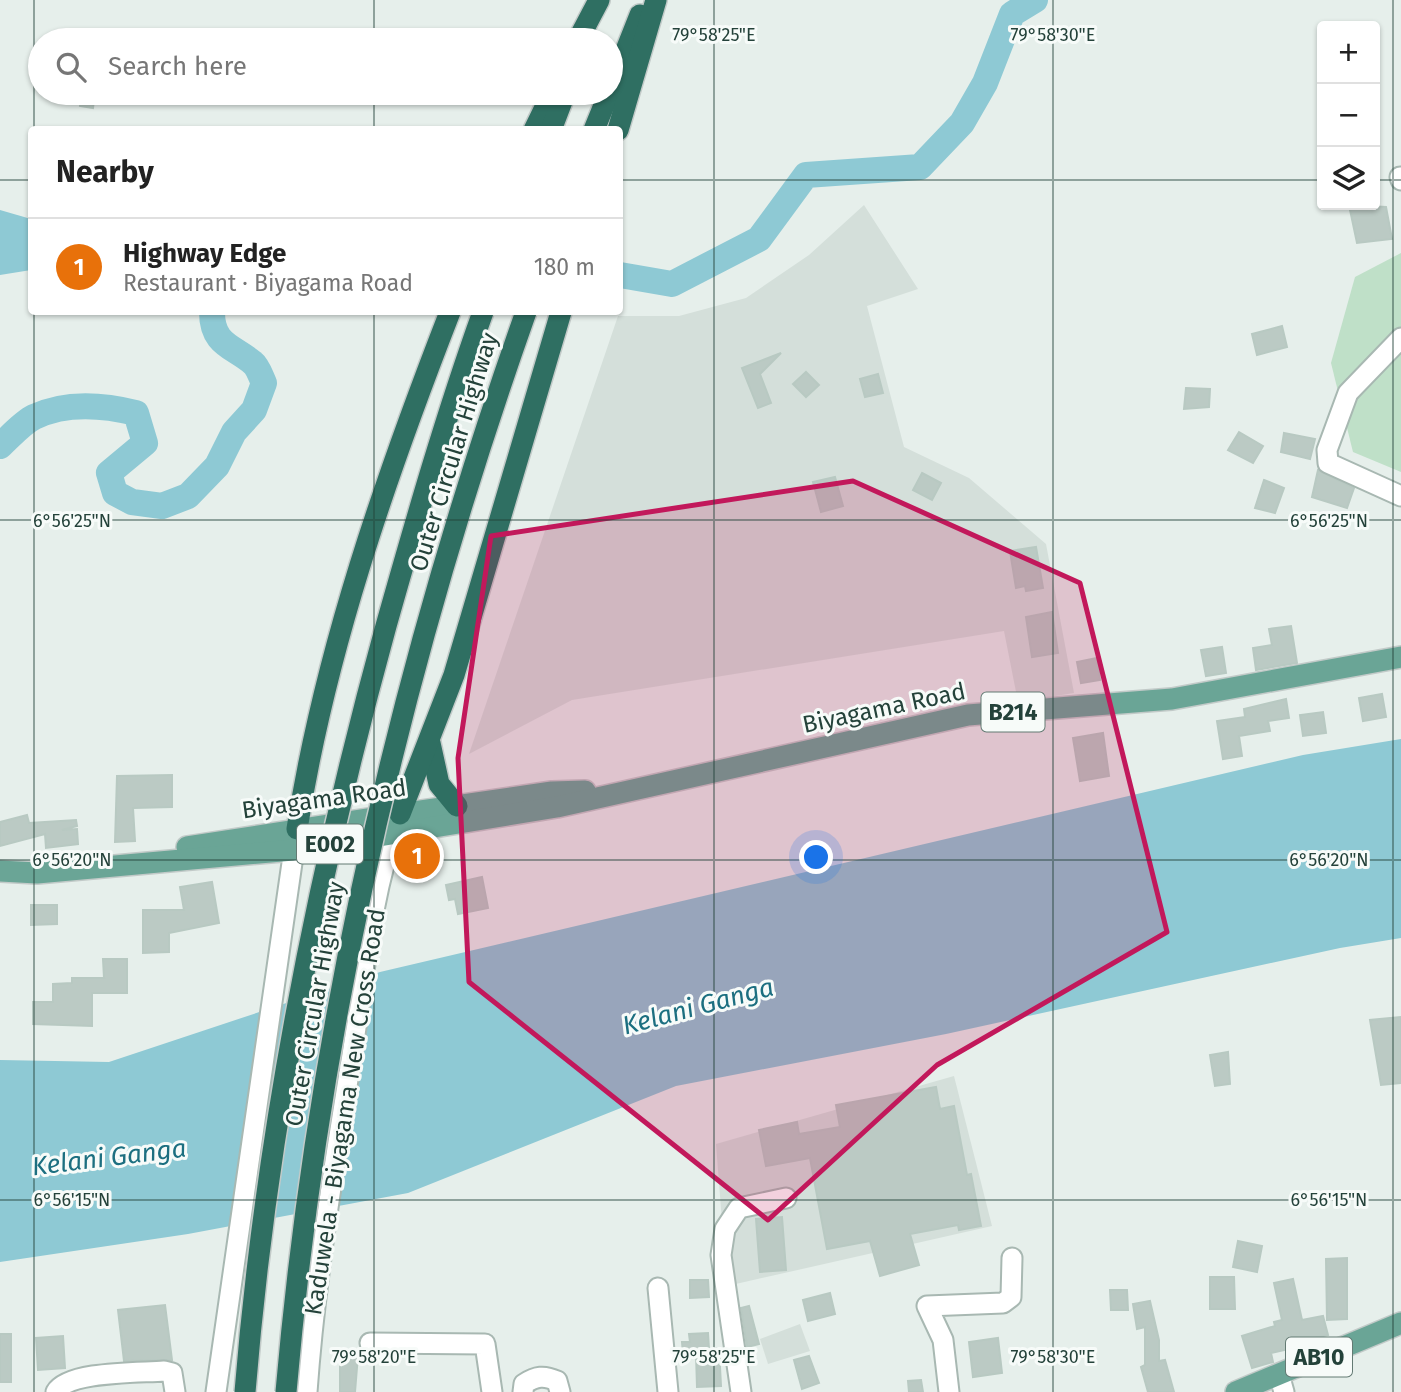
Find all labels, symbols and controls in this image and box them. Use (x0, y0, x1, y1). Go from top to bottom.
map controls (1317, 21, 1380, 210)
button: + (1317, 21, 1380, 84)
text: 79°58'25"E (672, 24, 756, 46)
text: 79°58'30"E (1011, 24, 1095, 46)
search box (28, 28, 623, 105)
icon: search (52, 48, 90, 86)
text: Search here (108, 51, 247, 82)
button: − (1317, 84, 1380, 147)
button: layers (1317, 147, 1380, 210)
text: Nearby (56, 154, 154, 190)
text: Highway Edge (123, 238, 286, 269)
text: 1 (74, 253, 84, 281)
text: 180 m (534, 253, 595, 281)
text: Restaurant · Biyagama Road (123, 269, 413, 297)
street label: Outer Circular Highway (404, 329, 504, 575)
text: 6°56'25"N (33, 510, 111, 532)
text: 6°56'25"N (1290, 510, 1368, 532)
street label: Biyagama Road (800, 677, 968, 739)
road number: B214 (982, 692, 1044, 732)
street label: Biyagama Road (240, 774, 408, 824)
road number: E002 (297, 824, 363, 864)
pin: 1 (394, 830, 440, 882)
your location (799, 840, 833, 874)
text: 6°56'20"N (32, 849, 112, 871)
text: 6°56'20"N (1289, 849, 1369, 871)
street label: Outer Circular Highway (280, 879, 350, 1129)
street label: Kaduwela - Biyagama New Cross Road (299, 907, 391, 1317)
water label: Kelani Ganga (619, 971, 777, 1042)
water label: Kelani Ganga (30, 1133, 188, 1182)
text: 6°56'15"N (34, 1189, 110, 1211)
text: 6°56'15"N (1291, 1189, 1367, 1211)
road number: AB10 (1286, 1338, 1352, 1376)
text: 79°58'20"E (332, 1346, 416, 1368)
text: 79°58'25"E (672, 1346, 756, 1368)
text: 79°58'30"E (1011, 1346, 1095, 1368)

